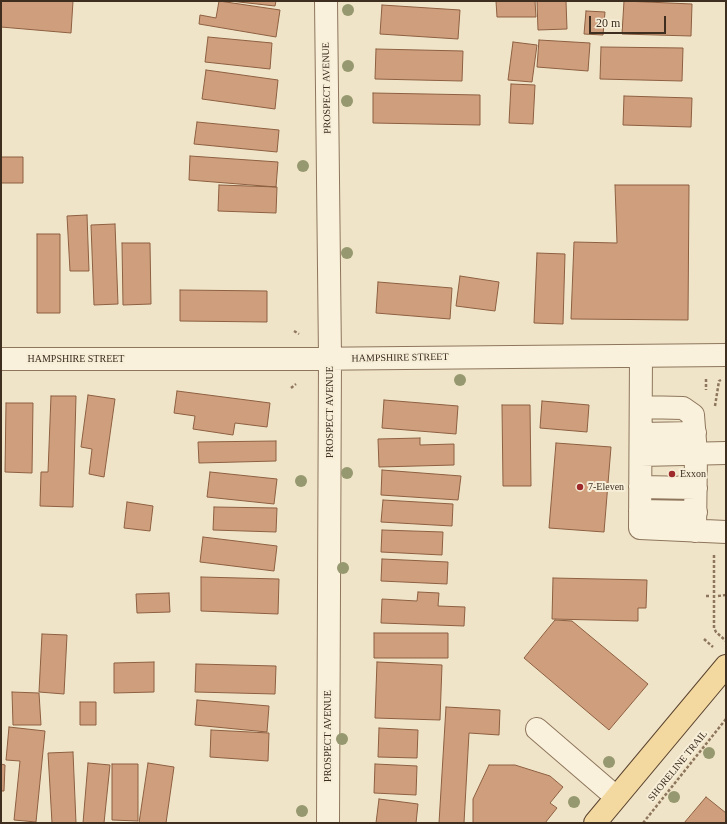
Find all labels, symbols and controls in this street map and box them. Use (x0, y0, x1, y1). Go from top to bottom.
scale bar (591, 8, 668, 34)
text: 20 m (596, 16, 620, 30)
street label: PROSPECT AVENUE (320, 42, 334, 134)
street label: HAMPSHIRE STREET (351, 351, 449, 365)
street label: HAMPSHIRE STREET (28, 353, 124, 365)
street label: PROSPECT AVENUE (324, 366, 336, 458)
place label: Exxon (680, 468, 706, 480)
marker: Exxon (667, 469, 677, 479)
place label: 7-Eleven (588, 481, 624, 493)
marker: 7-Eleven (575, 482, 585, 492)
street label: PROSPECT AVENUE (322, 690, 334, 782)
street label: SHORELINE TRAIL (646, 728, 710, 804)

